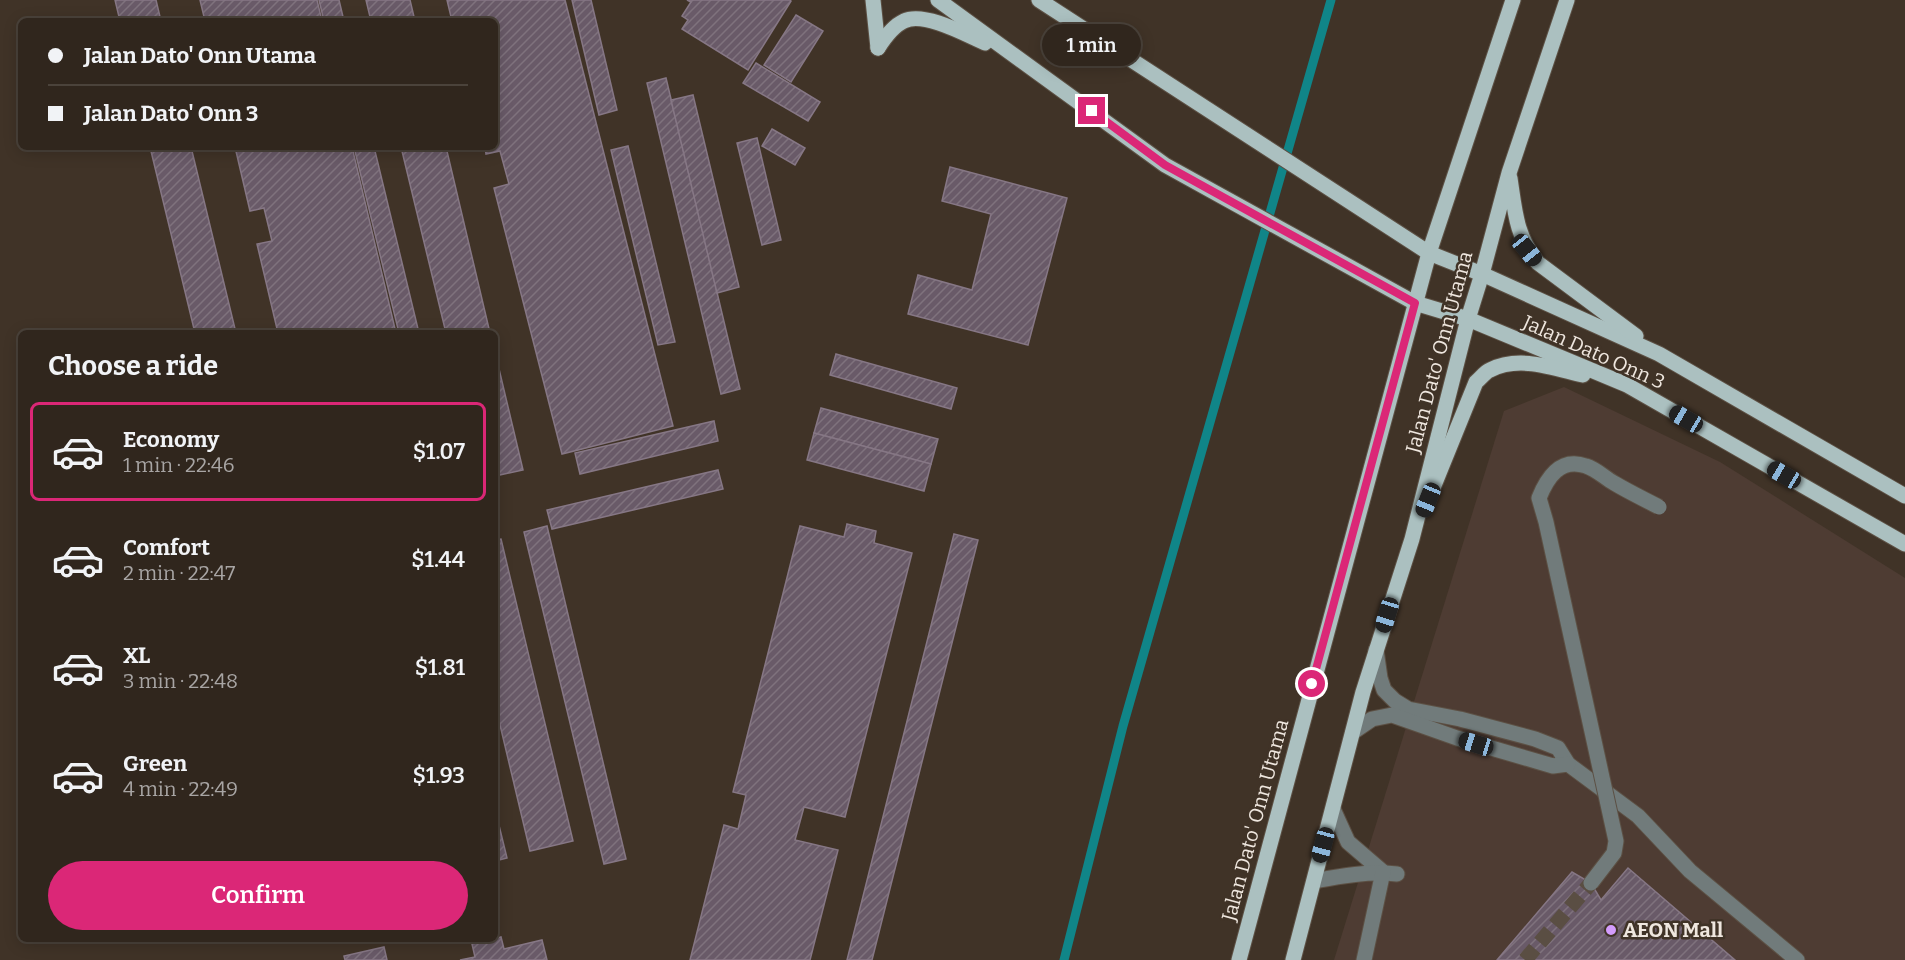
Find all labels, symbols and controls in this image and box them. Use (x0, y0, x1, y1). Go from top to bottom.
callout: 1 min (1042, 24, 1142, 66)
text: 1 min (1066, 33, 1117, 57)
text: Jalan Dato' Onn Utama (84, 42, 316, 69)
route end (1078, 97, 1105, 124)
text: Jalan Dato' Onn 3 (84, 100, 259, 127)
car (1509, 230, 1545, 270)
street label: Jalan Dato' Onn Utama (1400, 248, 1478, 457)
street label: Jalan Dato Onn 3 (1518, 310, 1669, 394)
text: Choose a ride (48, 350, 218, 382)
car (1666, 402, 1706, 436)
icon: car (51, 425, 105, 479)
text: Economy (123, 426, 219, 453)
text: $1.07 (413, 438, 465, 465)
text: 1 min · 22:46 (123, 453, 234, 477)
car (1764, 458, 1804, 492)
car (1413, 480, 1443, 520)
icon: car (51, 533, 105, 587)
text: Comfort (123, 534, 210, 561)
text: $1.44 (411, 546, 465, 573)
text: 2 min · 22:47 (123, 561, 235, 585)
car (1373, 595, 1401, 635)
icon: car (51, 641, 105, 695)
text: XL (123, 642, 150, 669)
text: $1.81 (415, 654, 465, 681)
text: 3 min · 22:48 (123, 669, 238, 693)
route start (1298, 670, 1325, 697)
street label: Jalan Dato' Onn Utama (1216, 716, 1294, 925)
car (1456, 730, 1496, 758)
icon: car (51, 749, 105, 803)
text: Green (123, 750, 187, 777)
text: $1.93 (413, 762, 465, 789)
text: 4 min · 22:49 (123, 777, 238, 801)
car (1310, 825, 1336, 865)
button: Confirm (48, 861, 468, 930)
place label: AEON Mall (1623, 918, 1723, 942)
marker: AEON Mall (1604, 923, 1618, 937)

